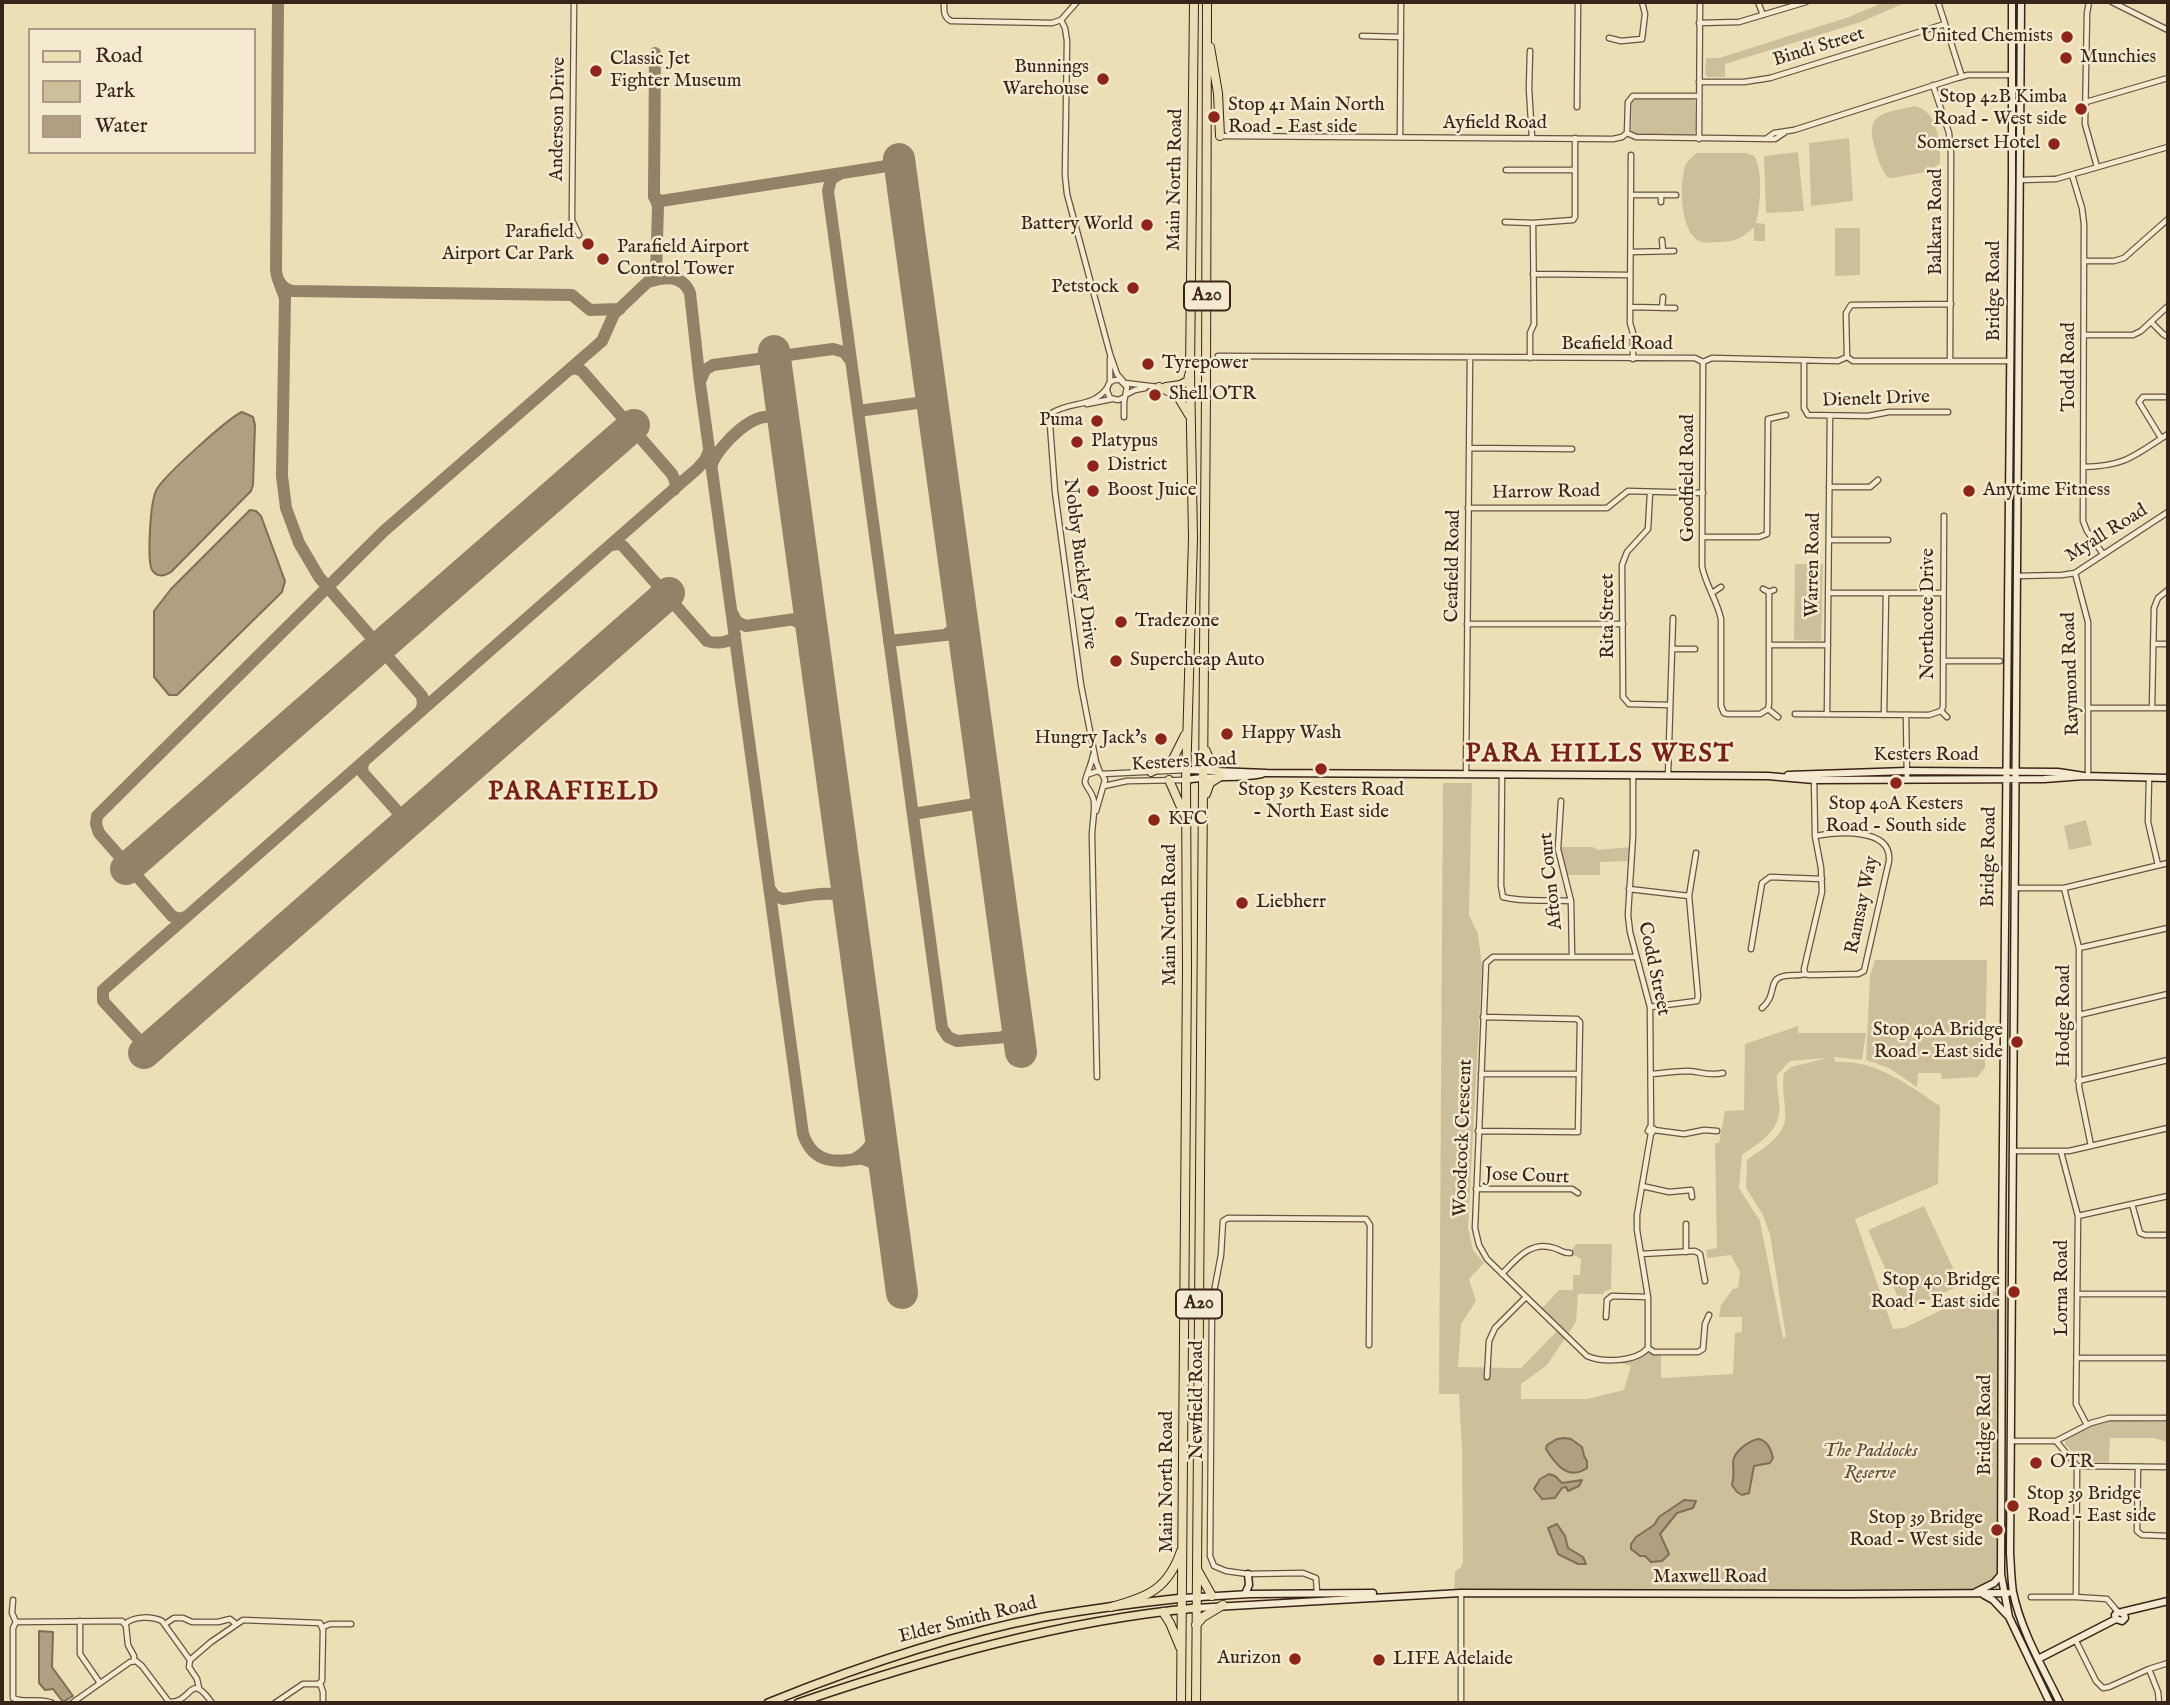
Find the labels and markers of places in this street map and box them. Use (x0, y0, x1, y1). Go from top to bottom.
place label: United Chemists (1921, 26, 2053, 48)
marker: United Chemists (2059, 29, 2075, 45)
place label: Munchies (2080, 47, 2156, 69)
place label: Classic Jet Fighter Museum (610, 49, 741, 93)
marker: Munchies (2058, 50, 2074, 66)
place label: Bunnings Warehouse (1003, 57, 1089, 101)
marker: Classic Jet Fighter Museum (588, 63, 604, 79)
marker: Bunnings Warehouse (1095, 71, 1111, 87)
place label: Stop 42B Kimba Road - West side (1933, 87, 2067, 131)
place label: Stop 41 Main North Road - East side (1228, 95, 1385, 139)
marker: Stop 42B Kimba Road - West side (2073, 101, 2089, 117)
marker: Stop 41 Main North Road - East side (1206, 109, 1222, 125)
place label: Somerset Hotel (1917, 133, 2040, 155)
marker: Somerset Hotel (2046, 136, 2062, 152)
place label: Battery World (1020, 214, 1133, 236)
marker: Battery World (1139, 217, 1155, 233)
place label: Parafield Airport Car Park (442, 222, 574, 266)
marker: Parafield Airport Car Park (580, 236, 596, 252)
place label: Parafield Airport Control Tower (617, 237, 749, 281)
marker: Parafield Airport Control Tower (595, 251, 611, 267)
place label: Petstock (1051, 277, 1119, 299)
marker: Petstock (1125, 280, 1141, 296)
place label: Tyrepower (1162, 353, 1248, 375)
marker: Tyrepower (1140, 356, 1156, 372)
place label: Shell OTR (1169, 384, 1256, 406)
marker: Shell OTR (1147, 387, 1163, 403)
place label: Puma (1039, 410, 1083, 432)
marker: Puma (1089, 413, 1105, 429)
place label: Platypus (1091, 431, 1158, 453)
marker: Platypus (1069, 434, 1085, 450)
place label: District (1107, 455, 1167, 477)
marker: District (1085, 458, 1101, 474)
place label: Boost Juice (1107, 480, 1196, 502)
place label: Anytime Fitness (1983, 480, 2110, 502)
marker: Boost Juice (1085, 483, 1101, 499)
marker: Anytime Fitness (1961, 483, 1977, 499)
place label: Tradezone (1135, 611, 1219, 633)
marker: Tradezone (1113, 614, 1129, 630)
place label: Supercheap Auto (1130, 650, 1265, 672)
marker: Supercheap Auto (1108, 653, 1124, 669)
place label: Happy Wash (1241, 723, 1341, 745)
marker: Happy Wash (1219, 726, 1235, 742)
place label: Hungry Jack's (1035, 728, 1147, 750)
marker: Hungry Jack's (1153, 731, 1169, 747)
marker: Stop 39 Kesters Road - North East side (1313, 761, 1329, 777)
marker: Stop 40A Kesters Road - South side (1888, 775, 1904, 791)
place label: Stop 39 Kesters Road - North East side (1238, 780, 1404, 824)
place label: Stop 40A Kesters Road - South side (1825, 794, 1967, 838)
place label: KFC (1168, 809, 1207, 831)
marker: KFC (1146, 812, 1162, 828)
place label: Liebherr (1256, 892, 1326, 914)
marker: Liebherr (1234, 895, 1250, 911)
place label: Stop 40A Bridge Road - East side (1873, 1020, 2003, 1064)
marker: Stop 40A Bridge Road - East side (2009, 1034, 2025, 1050)
place label: Stop 40 Bridge Road - East side (1871, 1270, 2000, 1314)
marker: Stop 40 Bridge Road - East side (2006, 1284, 2022, 1300)
place label: OTR (2050, 1452, 2094, 1474)
marker: OTR (2028, 1455, 2044, 1471)
place label: Stop 39 Bridge Road - East side (2027, 1484, 2156, 1528)
marker: Stop 39 Bridge Road - East side (2005, 1498, 2021, 1514)
place label: Stop 39 Bridge Road - West side (1849, 1508, 1983, 1552)
marker: Stop 39 Bridge Road - West side (1989, 1522, 2005, 1538)
place label: Aurizon (1217, 1648, 1281, 1670)
place label: LIFE Adelaide (1393, 1649, 1513, 1671)
marker: Aurizon (1287, 1651, 1303, 1667)
marker: LIFE Adelaide (1371, 1652, 1387, 1668)

